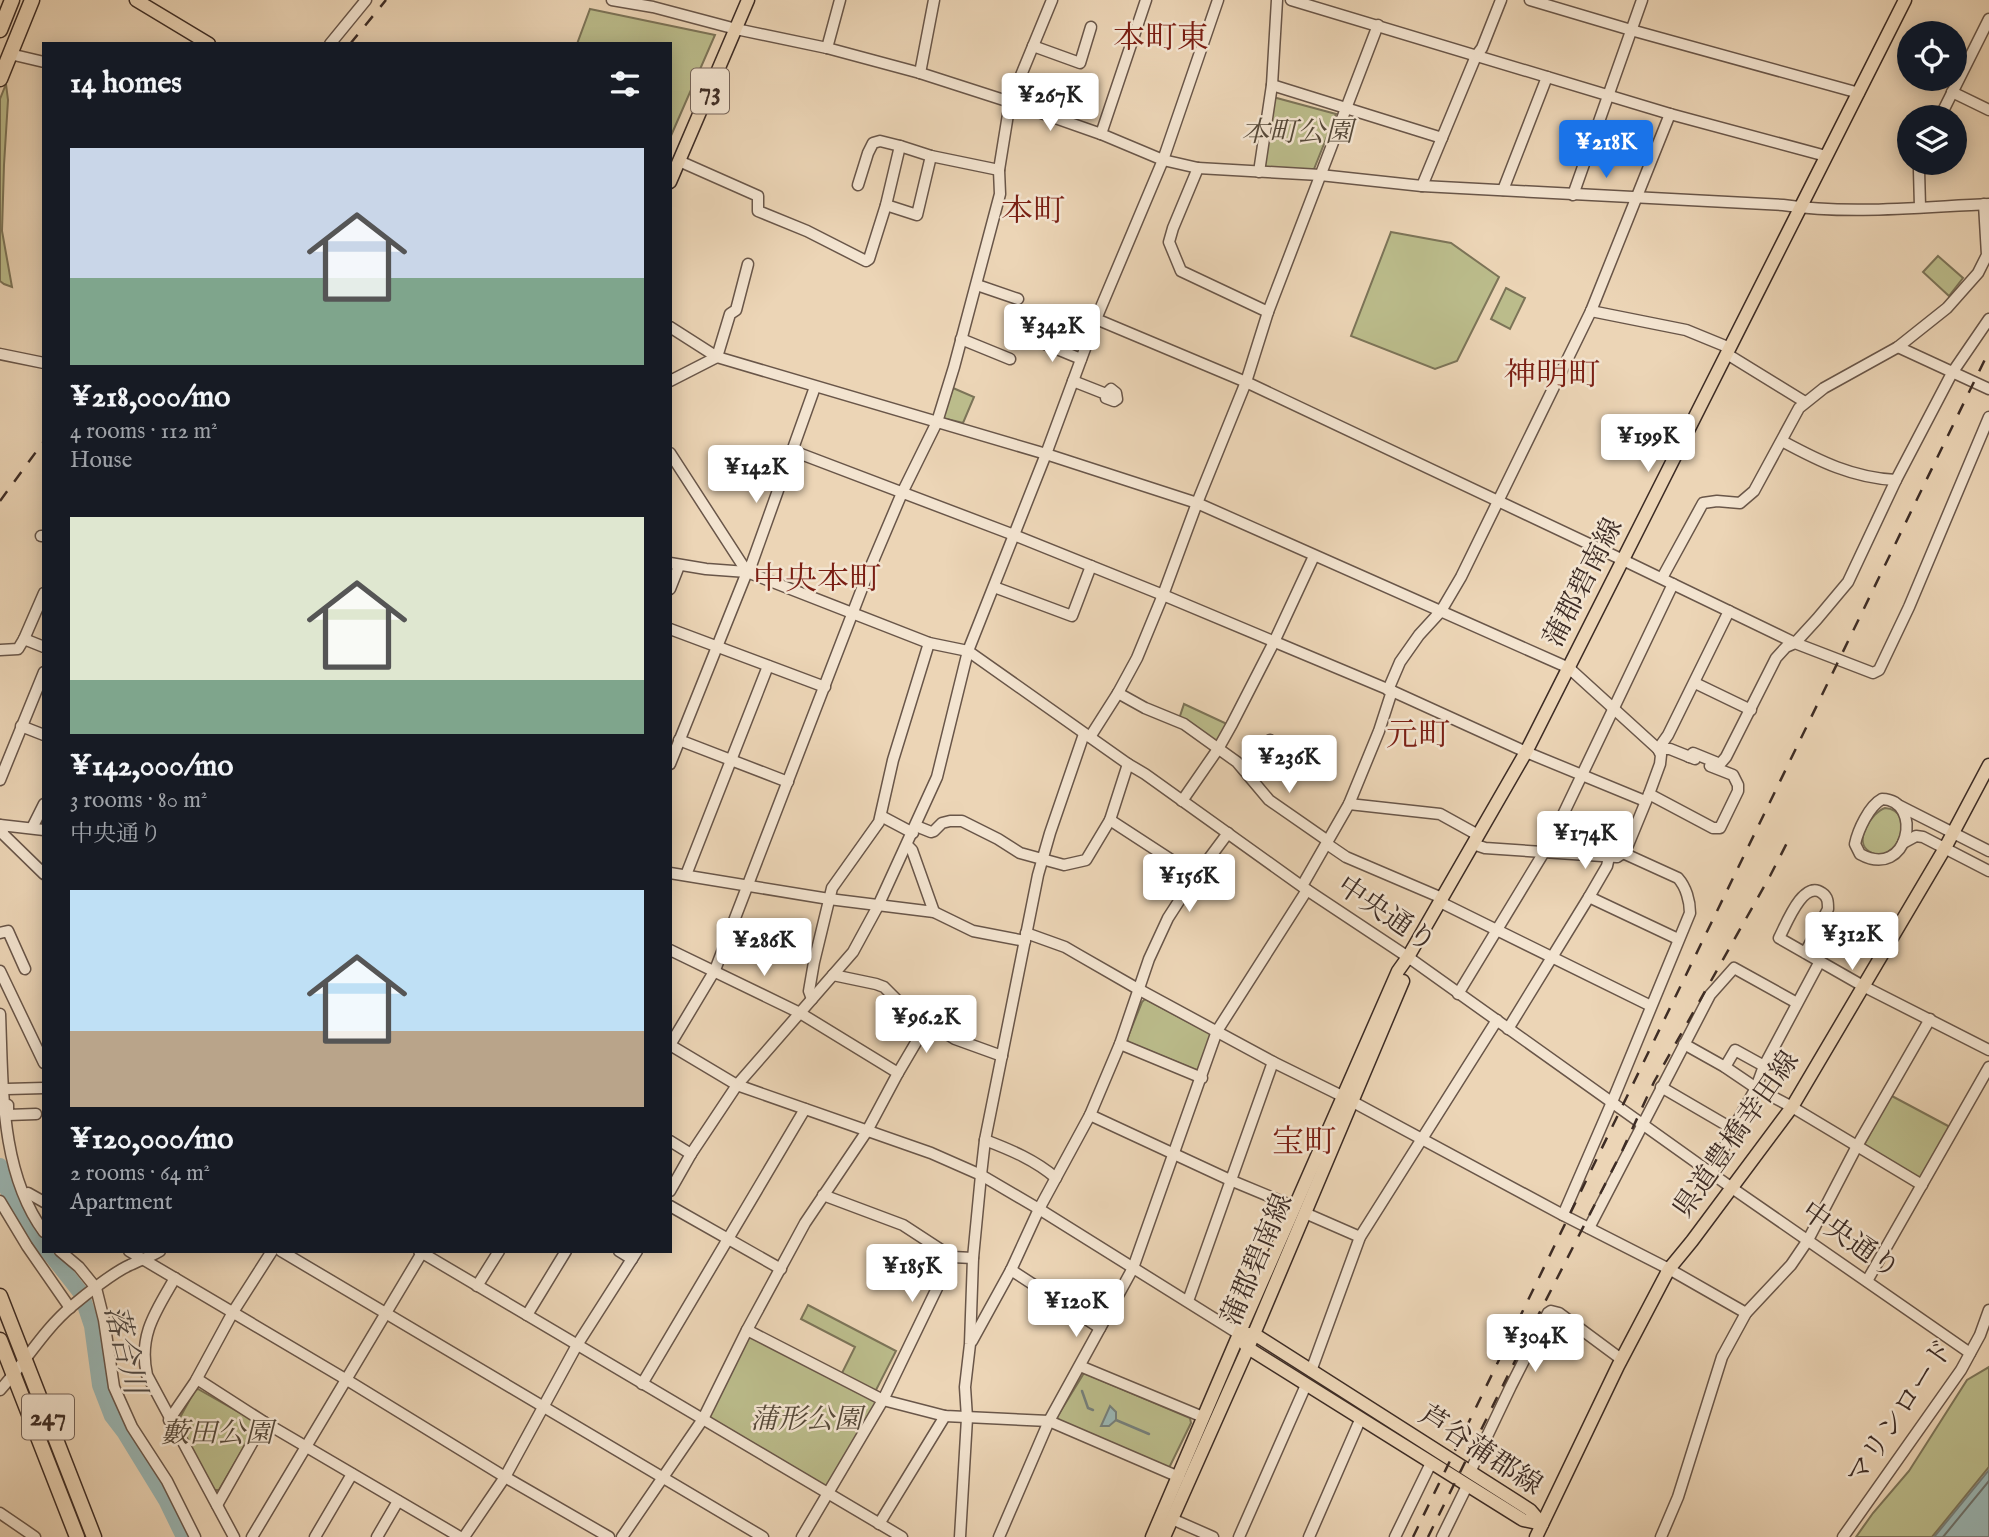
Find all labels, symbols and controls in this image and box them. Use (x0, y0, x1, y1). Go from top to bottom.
district label: 本町東 (1113, 19, 1209, 60)
map controls (1897, 21, 1967, 175)
button: locate (1897, 21, 1967, 91)
text: 14 homes (70, 65, 182, 103)
icon: filters (606, 65, 644, 103)
road number: 73 (691, 68, 729, 114)
pin: ¥267K (1001, 74, 1099, 133)
text: ¥267K (1018, 81, 1082, 110)
button: layers (1897, 105, 1967, 175)
park label: 本町公園 (1241, 116, 1357, 151)
pin: ¥218K (1557, 120, 1655, 180)
text: ¥218K (1575, 128, 1637, 157)
district label: 本町 (1001, 192, 1065, 233)
icon: home (294, 194, 420, 320)
pin: ¥342K (1003, 304, 1101, 364)
text: ¥342K (1020, 312, 1084, 341)
district label: 神明町 (1504, 356, 1600, 397)
text: ¥218,000/mo (70, 379, 231, 417)
pin: ¥199K (1599, 414, 1697, 474)
text: 4 rooms · 112 m² (70, 417, 218, 446)
text: ¥199K (1617, 422, 1679, 451)
text: House (70, 446, 132, 475)
pin: ¥142K (707, 446, 805, 505)
text: ¥142K (724, 453, 788, 482)
street label: 蒲郡碧南線 (1537, 513, 1631, 653)
district label: 中央本町 (753, 560, 881, 601)
icon: home (294, 562, 420, 688)
district label: 元町 (1386, 716, 1450, 757)
pin: ¥236K (1240, 736, 1338, 795)
text: ¥236K (1258, 743, 1320, 772)
text: ¥142,000/mo (70, 748, 233, 786)
text: 3 rooms · 80 m² (70, 786, 207, 815)
pin: ¥174K (1536, 812, 1634, 871)
text: ¥174K (1553, 819, 1617, 848)
text: 中央通り (70, 820, 162, 849)
pin: ¥156K (1140, 855, 1238, 914)
text: ¥156K (1159, 862, 1219, 891)
street label: 中央通り (1330, 869, 1442, 961)
pin: ¥312K (1803, 912, 1901, 972)
pin: ¥286K (715, 918, 813, 978)
text: ¥312K (1821, 920, 1883, 949)
text: ¥286K (733, 926, 795, 955)
icon: home (294, 936, 420, 1062)
pin: ¥96.2K (869, 996, 983, 1055)
text: ¥96.2K (892, 1003, 960, 1032)
street label: 県道豊橋幸田線 (1666, 1045, 1808, 1225)
text: ¥120,000/mo (70, 1121, 234, 1159)
district label: 宝町 (1272, 1123, 1336, 1164)
text: 2 rooms · 64 m² (70, 1159, 210, 1188)
text: Apartment (70, 1188, 173, 1217)
street label: 蒲郡碧南線 (1215, 1189, 1301, 1331)
street label: 中央通り (1794, 1195, 1906, 1287)
pin: ¥185K (863, 1244, 961, 1304)
text: ¥185K (882, 1252, 942, 1281)
pin: ¥120K (1027, 1280, 1125, 1339)
text: ¥120K (1044, 1287, 1108, 1316)
water label: 落合川 (95, 1302, 154, 1401)
pin: ¥304K (1486, 1314, 1584, 1374)
text: ¥304K (1503, 1322, 1567, 1351)
street label: マリンロード (1840, 1334, 1962, 1492)
road number: 247 (22, 1394, 74, 1440)
street label: 芦谷蒲郡線 (1412, 1398, 1548, 1504)
park label: 蒲形公園 (750, 1403, 866, 1438)
park label: 藪田公園 (161, 1417, 277, 1452)

